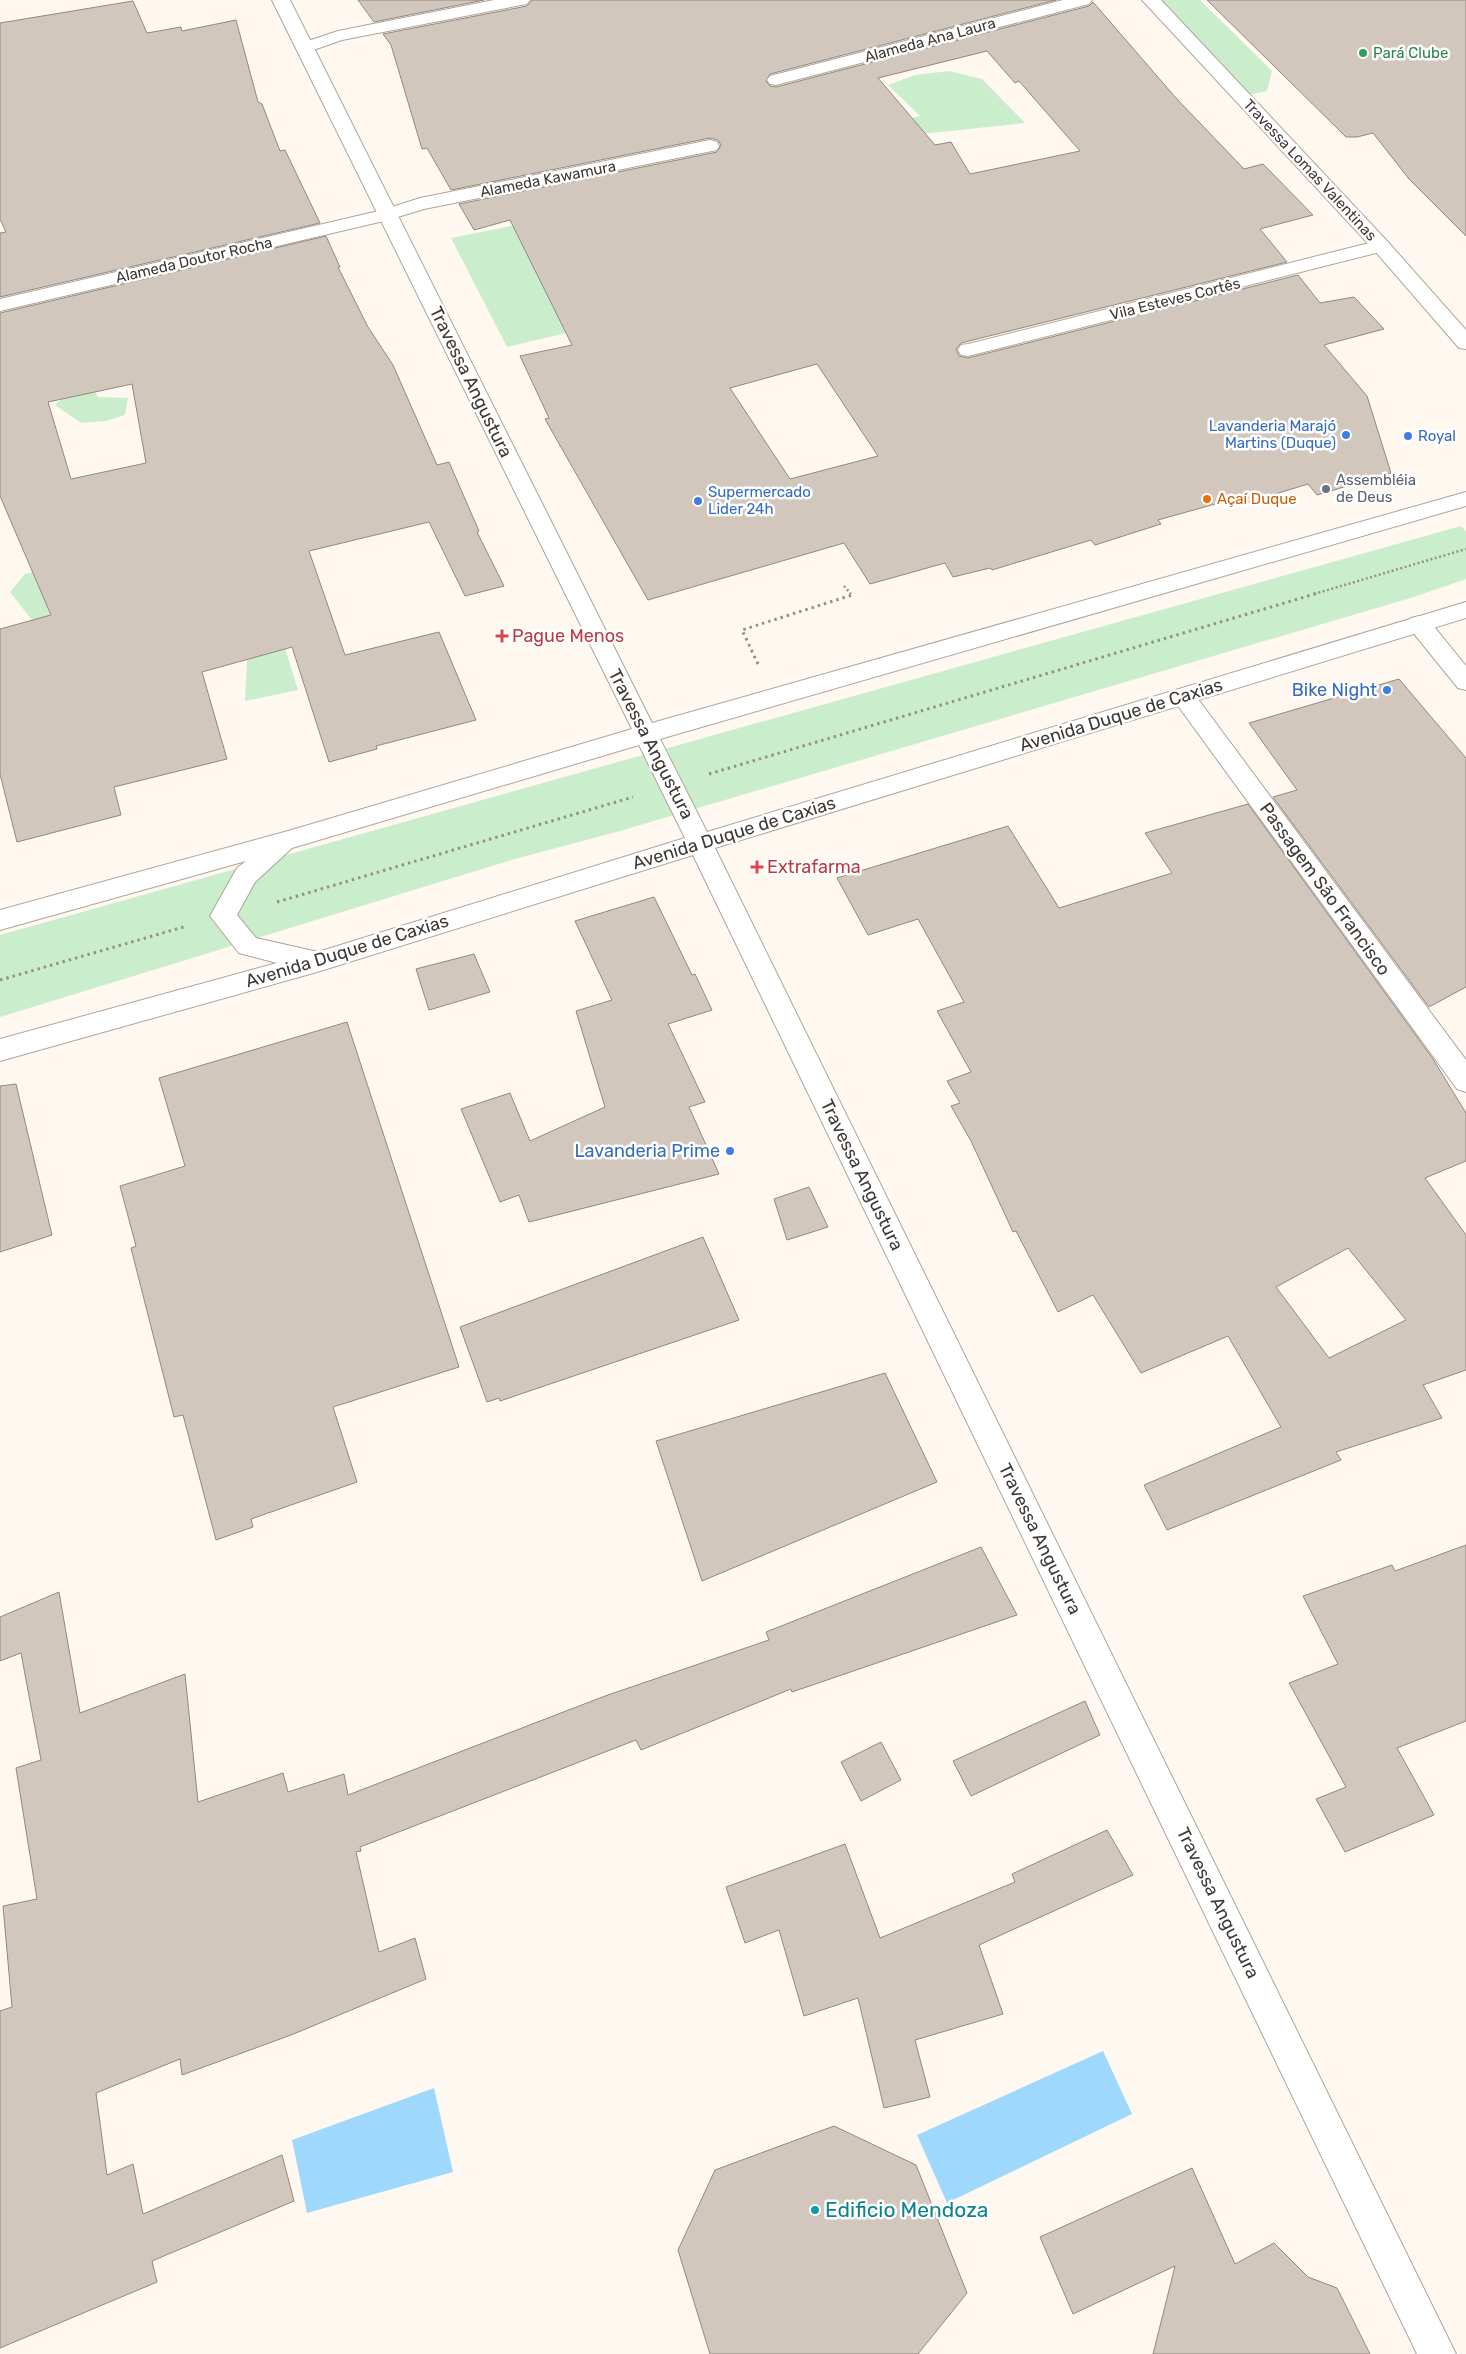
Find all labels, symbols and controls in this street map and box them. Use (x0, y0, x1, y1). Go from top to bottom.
street label: Alameda Ana Laura (863, 14, 997, 66)
place label: Pará Clube (1373, 44, 1448, 62)
marker: Pará Clube (1357, 47, 1369, 59)
street label: Travessa Lomas Valentinas (1240, 95, 1381, 245)
street label: Alameda Kawamura (479, 157, 617, 201)
street label: Alameda Doutor Rocha (114, 233, 274, 287)
street label: Vila Esteves Cortês (1108, 274, 1242, 324)
street label: Travessa Angustura (425, 303, 517, 461)
place label: Lavanderia Marajó Martins (Duque) (1209, 417, 1336, 452)
place label: Royal (1418, 427, 1456, 445)
marker: Lavanderia Marajó Martins (Duque) (1340, 429, 1352, 441)
marker: Royal (1402, 430, 1414, 442)
place label: Assembléia de Deus (1336, 471, 1416, 506)
place label: Supermercado Lider 24h (708, 483, 811, 518)
marker: Assembléia de Deus (1320, 483, 1332, 495)
place label: Açaí Duque (1217, 490, 1297, 508)
marker: Açaí Duque (1201, 493, 1213, 505)
marker: Supermercado Lider 24h (692, 495, 704, 507)
place label: Pague Menos (512, 625, 624, 647)
marker: Pague Menos (496, 630, 508, 642)
street label: Travessa Angustura (604, 665, 698, 823)
street label: Avenida Duque de Caxias (1017, 674, 1225, 756)
place label: Bike Night (1292, 679, 1377, 701)
marker: Bike Night (1381, 684, 1393, 696)
street label: Avenida Duque de Caxias (630, 792, 838, 874)
street label: Passagem São Francisco (1255, 798, 1395, 980)
place label: Extrafarma (767, 856, 861, 878)
marker: Extrafarma (751, 861, 763, 873)
street label: Avenida Duque de Caxias (243, 910, 451, 992)
street label: Travessa Angustura (816, 1096, 908, 1254)
place label: Lavanderia Prime (574, 1140, 720, 1162)
marker: Lavanderia Prime (724, 1145, 736, 1157)
street label: Travessa Angustura (994, 1460, 1086, 1618)
street label: Travessa Angustura (1172, 1824, 1264, 1982)
place label: Edificio Mendoza (825, 2197, 988, 2222)
marker: Edificio Mendoza (809, 2204, 821, 2216)

